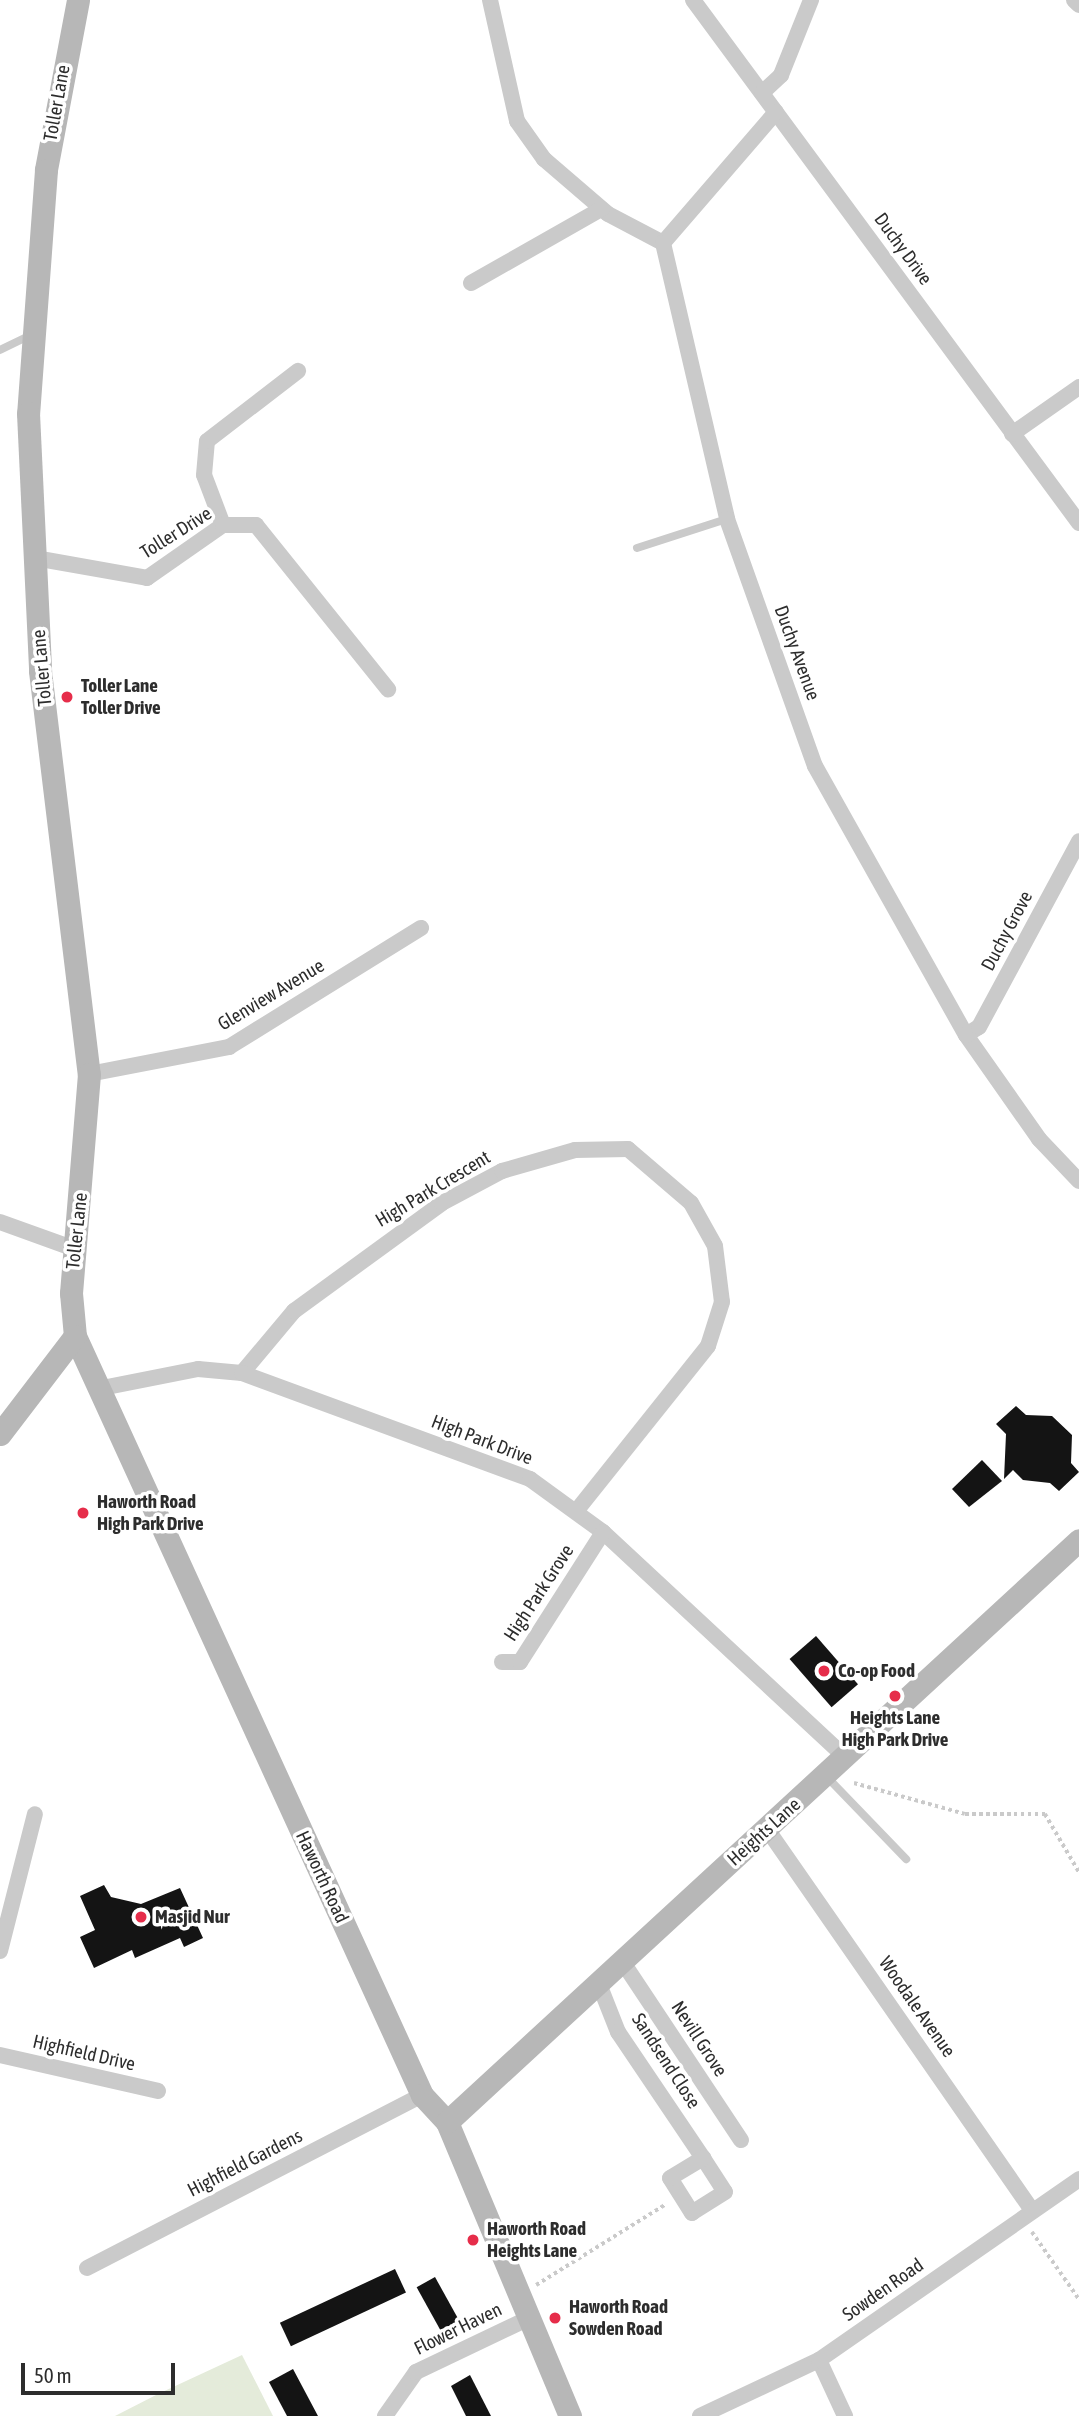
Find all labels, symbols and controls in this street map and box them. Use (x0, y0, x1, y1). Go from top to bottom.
street label: Toller Lane (39, 63, 75, 143)
street label: Duchy Drive (869, 209, 937, 289)
street label: Toller Drive (136, 502, 216, 564)
street label: Duchy Avenue (769, 603, 825, 703)
street label: Toller Lane (27, 629, 57, 707)
place label: Toller Lane Toller Drive (81, 675, 161, 719)
marker: Toller Lane Toller Drive (59, 689, 75, 705)
street label: Duchy Grove (976, 887, 1038, 975)
street label: Glenview Avenue (214, 954, 328, 1036)
street label: High Park Crescent (372, 1146, 494, 1232)
street label: Toller Lane (62, 1192, 92, 1270)
street label: High Park Drive (428, 1410, 536, 1470)
place label: Haworth Road High Park Drive (97, 1491, 204, 1535)
marker: Haworth Road High Park Drive (75, 1505, 91, 1521)
street label: High Park Grove (499, 1540, 579, 1646)
place label: Co-op Food (838, 1660, 915, 1682)
marker: Co-op Food (816, 1663, 832, 1679)
marker: Heights Lane High Park Drive (887, 1688, 903, 1704)
place label: Heights Lane High Park Drive (842, 1707, 948, 1751)
street label: Heights Lane (723, 1793, 805, 1871)
street label: Haworth Road (291, 1827, 353, 1927)
place label: Masjid Nur (155, 1906, 230, 1928)
marker: Masjid Nur (133, 1909, 149, 1925)
street label: Woodale Avenue (874, 1952, 960, 2062)
street label: Nevill Grove (666, 1997, 732, 2081)
street label: Sandsend Close (627, 2009, 705, 2113)
street label: Highfield Drive (31, 2030, 137, 2076)
street label: Highfield Gardens (184, 2124, 306, 2202)
place label: Haworth Road Heights Lane (487, 2218, 586, 2262)
marker: Haworth Road Heights Lane (465, 2232, 481, 2248)
street label: Sowden Road (838, 2254, 928, 2326)
place label: Haworth Road Sowden Road (569, 2296, 668, 2340)
street label: Flower Haven (410, 2298, 506, 2360)
marker: Haworth Road Sowden Road (547, 2310, 563, 2326)
scale bar (24, 2350, 178, 2394)
text: 50 m (34, 2363, 72, 2387)

